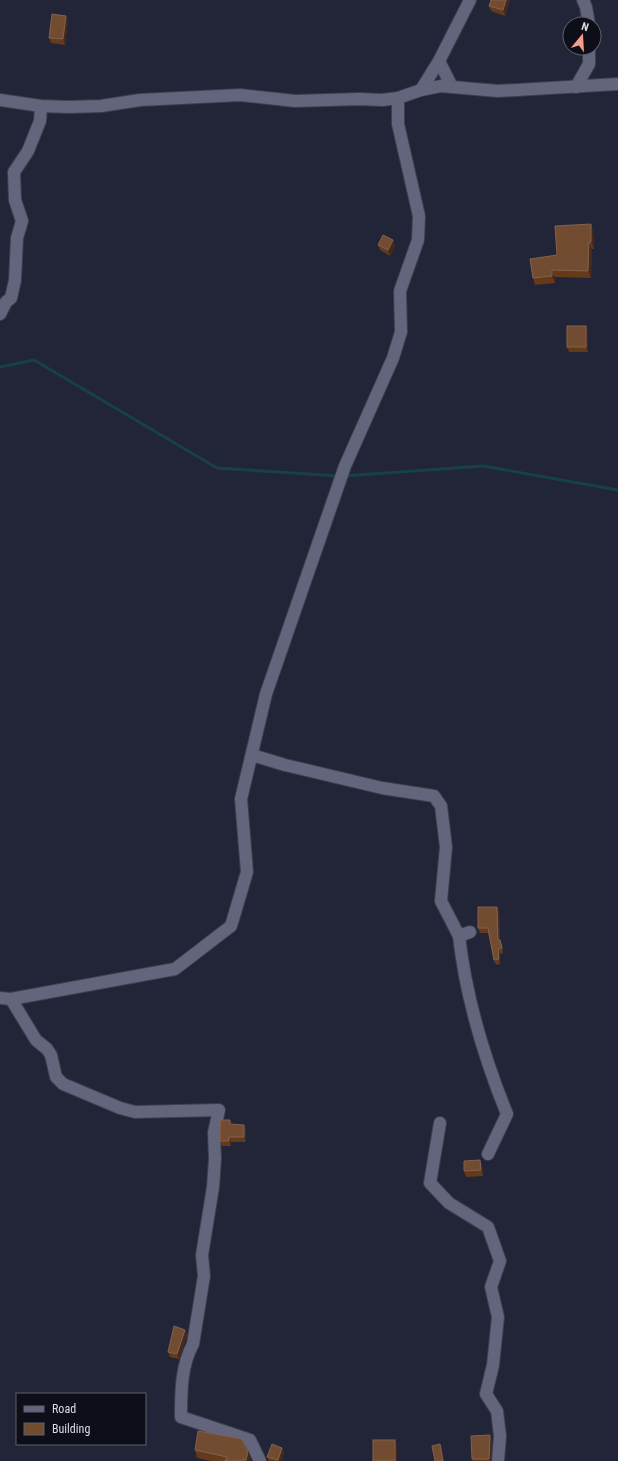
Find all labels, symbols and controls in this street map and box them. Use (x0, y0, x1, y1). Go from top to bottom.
north arrow (562, 16, 602, 56)
text: N (580, 20, 590, 34)
legend (16, 1393, 146, 1445)
text: Road (52, 1402, 76, 1416)
text: Building (52, 1422, 90, 1436)

